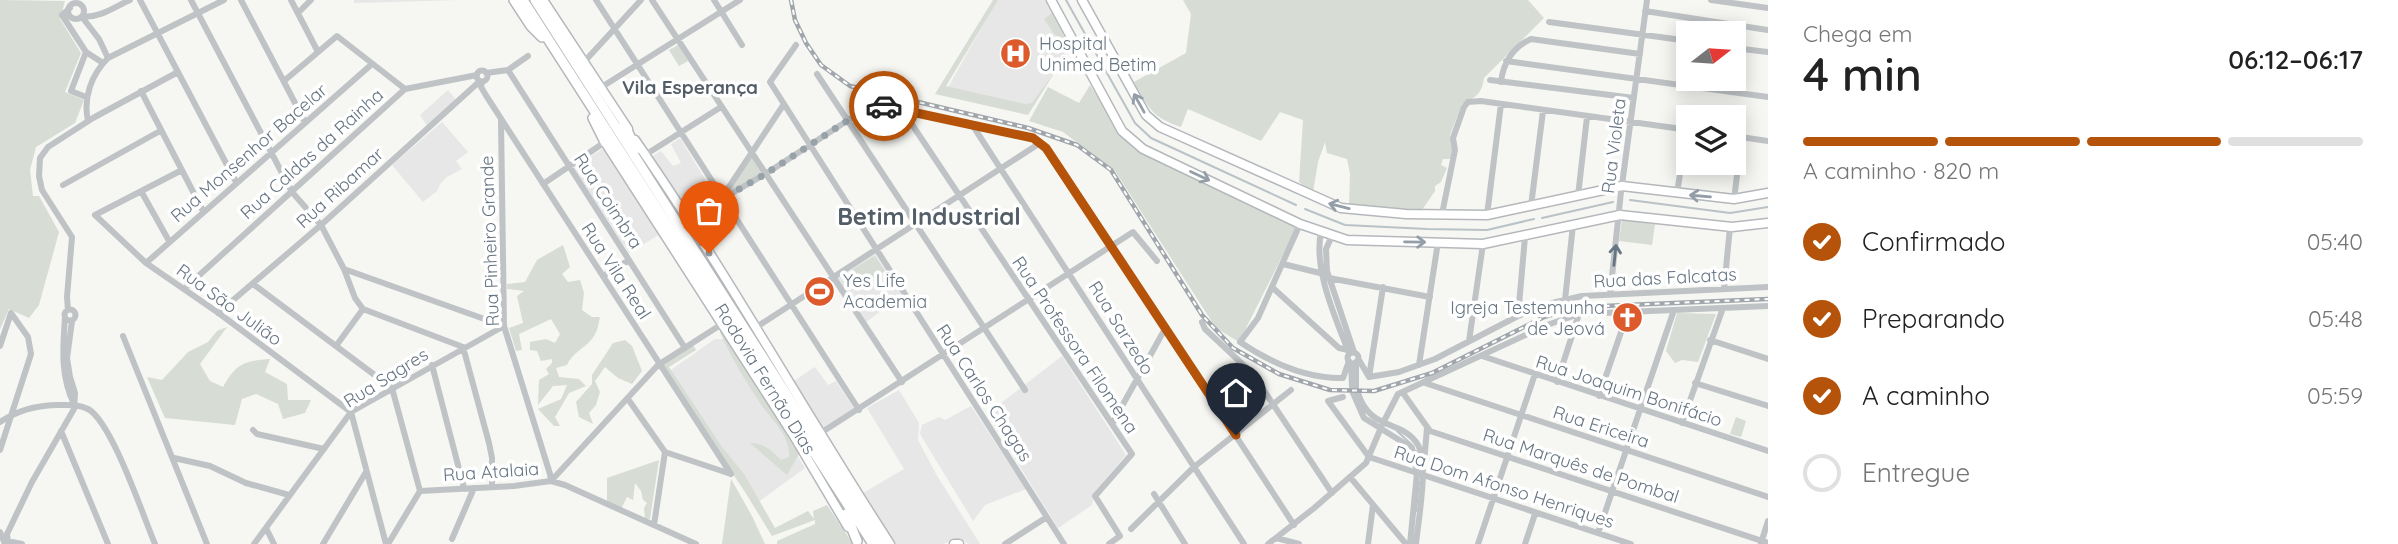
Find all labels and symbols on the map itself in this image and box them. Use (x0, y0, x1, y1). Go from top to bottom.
north arrow (1676, 21, 1746, 91)
place label: Hospital Unimed Betim (1039, 32, 1157, 76)
hospital icon: Hospital Unimed Betim (999, 37, 1033, 71)
courier (849, 71, 919, 141)
district label: Vila Esperança (622, 75, 758, 99)
street label: Rua Monsenhor Bacelar (166, 78, 332, 227)
street label: Rua Caldas da Rainha (235, 83, 388, 224)
one-way arrow (1132, 94, 1146, 114)
street label: Rua Violeta (1596, 97, 1631, 195)
street label: Rua Ribamar (291, 142, 388, 233)
street label: Rua Coimbra (569, 149, 648, 253)
street label: Rua Pinheiro Grande (475, 155, 504, 327)
one-way arrow (1189, 171, 1210, 184)
pin (679, 181, 739, 253)
one-way arrow (1690, 189, 1712, 202)
one-way arrow (1328, 199, 1350, 212)
district label: Betim Industrial (837, 201, 1021, 231)
street label: Rua Vila Real (577, 218, 656, 324)
one-way arrow (1403, 235, 1426, 249)
one-way arrow (1608, 244, 1621, 267)
street label: Rua Professora Filomena (1007, 252, 1143, 438)
street label: Rua São Julião (172, 259, 287, 351)
street label: Rua das Falcatas (1593, 262, 1737, 293)
place label: Yes Life Academia (843, 269, 927, 313)
sports icon: Yes Life Academia (803, 274, 837, 308)
street label: Rua Sarzedo (1084, 277, 1159, 379)
place label: Igreja Testemunha de Jeová (1450, 296, 1605, 340)
street label: Rodovia Fernão Dias (710, 299, 821, 459)
church icon: Igreja Testemunha de Jeová (1611, 301, 1645, 335)
street label: Rua Carlos Chagas (931, 320, 1037, 466)
street label: Rua Sagres (339, 343, 432, 413)
street label: Rua Joaquim Bonifácio (1533, 350, 1725, 432)
pin (1206, 363, 1266, 435)
street label: Rua Ericeira (1550, 400, 1652, 453)
street label: Rua Marquês de Pombal (1480, 423, 1682, 508)
street label: Rua Dom Afonso Henriques (1391, 440, 1617, 533)
street label: Rua Atalaia (442, 457, 540, 486)

